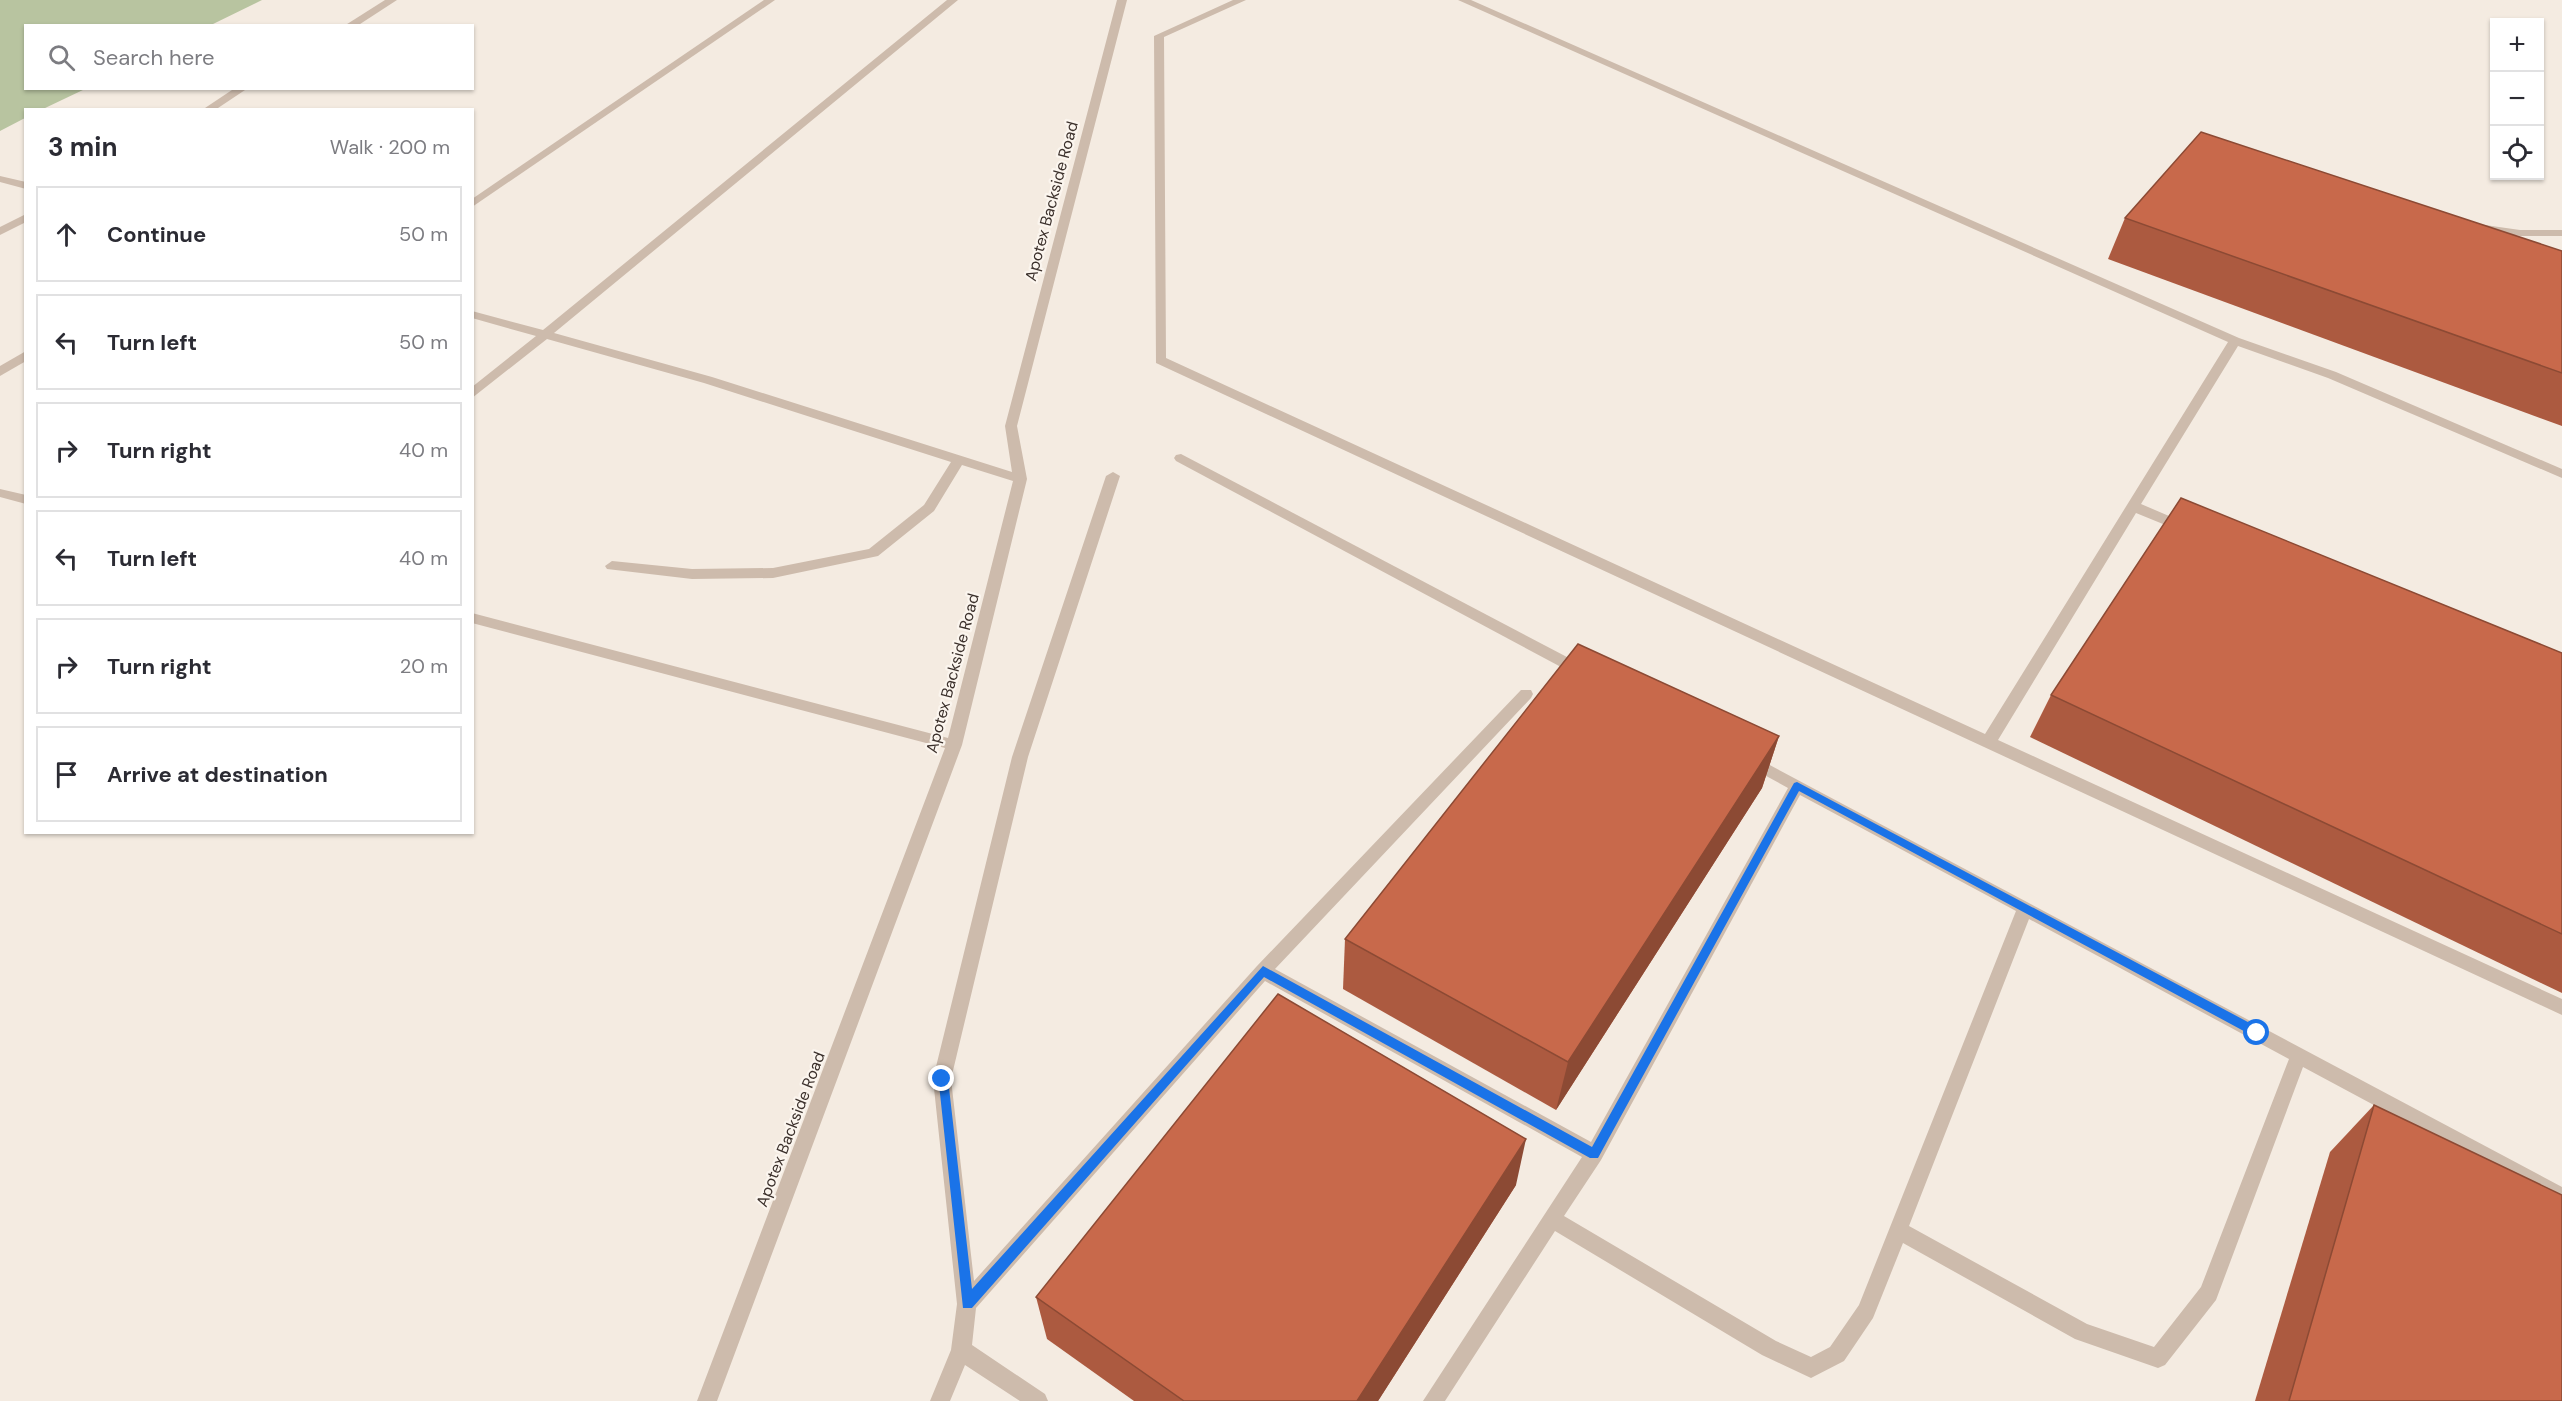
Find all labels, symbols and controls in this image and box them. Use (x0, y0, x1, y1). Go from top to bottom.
map controls (2490, 18, 2544, 180)
button: + (2490, 18, 2544, 72)
search box (24, 24, 474, 90)
icon: search (45, 41, 78, 74)
text: Search here (93, 43, 214, 72)
button: − (2490, 72, 2544, 126)
street label: Apotex Backside Road (1020, 119, 1083, 283)
button: locate (2490, 126, 2544, 180)
text: 3 min (48, 130, 117, 164)
text: Walk · 200 m (330, 134, 450, 160)
icon: ahead (50, 218, 83, 251)
text: Continue (107, 220, 206, 249)
text: 50 m (399, 221, 448, 247)
icon: left (50, 326, 83, 359)
text: Turn left (107, 328, 197, 357)
text: 50 m (399, 329, 448, 355)
icon: right (50, 434, 83, 467)
text: Turn right (107, 436, 212, 465)
text: 40 m (399, 437, 448, 463)
icon: left (50, 542, 83, 575)
text: Turn left (107, 544, 197, 573)
text: 40 m (399, 545, 448, 571)
street label: Apotex Backside Road (921, 591, 984, 755)
icon: right (50, 650, 83, 683)
text: Turn right (107, 652, 212, 681)
text: 20 m (400, 653, 448, 679)
icon: arrive (50, 758, 83, 791)
text: Arrive at destination (107, 760, 328, 789)
route start (2243, 1019, 2269, 1045)
street label: Apotex Backside Road (751, 1049, 830, 1210)
route end (928, 1065, 954, 1091)

